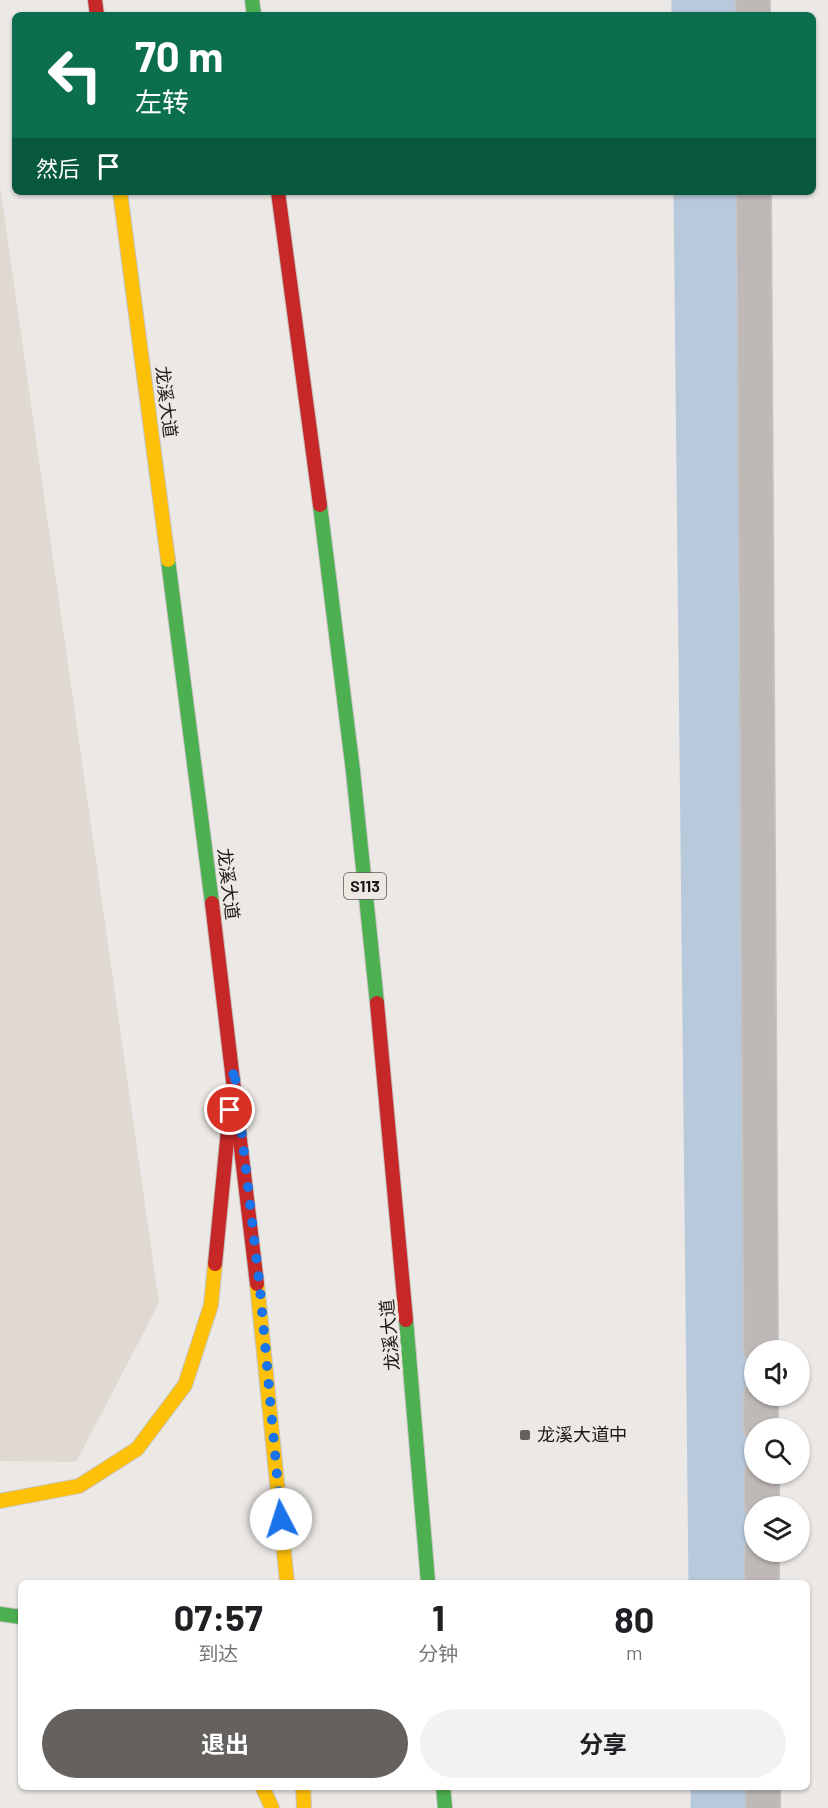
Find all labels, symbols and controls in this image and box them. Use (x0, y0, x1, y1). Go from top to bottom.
text: 70 m (135, 30, 223, 80)
icon: left (36, 36, 114, 114)
text: 左转 (135, 85, 189, 117)
icon: arrive (92, 150, 125, 183)
text: 然后 (36, 155, 80, 181)
street label: 龙溪大道 (152, 365, 182, 439)
street label: 龙溪大道 (214, 847, 244, 921)
road number: S113 (344, 873, 386, 899)
pin (204, 1084, 255, 1135)
icon: arrive (213, 1093, 246, 1126)
street label: 龙溪大道 (375, 1298, 403, 1372)
map controls (744, 1340, 810, 1562)
button: sound (744, 1340, 810, 1406)
button: search (744, 1418, 810, 1484)
place label: 龙溪大道中 (537, 1423, 627, 1445)
marker: 龙溪大道中 (518, 1428, 532, 1442)
position arrow (249, 1487, 313, 1551)
button: layers (744, 1496, 810, 1562)
text: 07:57 (174, 1595, 263, 1638)
text: 1 (432, 1595, 445, 1638)
text: 80 (614, 1597, 654, 1640)
text: m (626, 1640, 642, 1664)
text: 到达 (198, 1641, 238, 1665)
text: 分钟 (418, 1641, 458, 1665)
button: 退出 (42, 1709, 408, 1778)
button: 分享 (420, 1709, 786, 1778)

